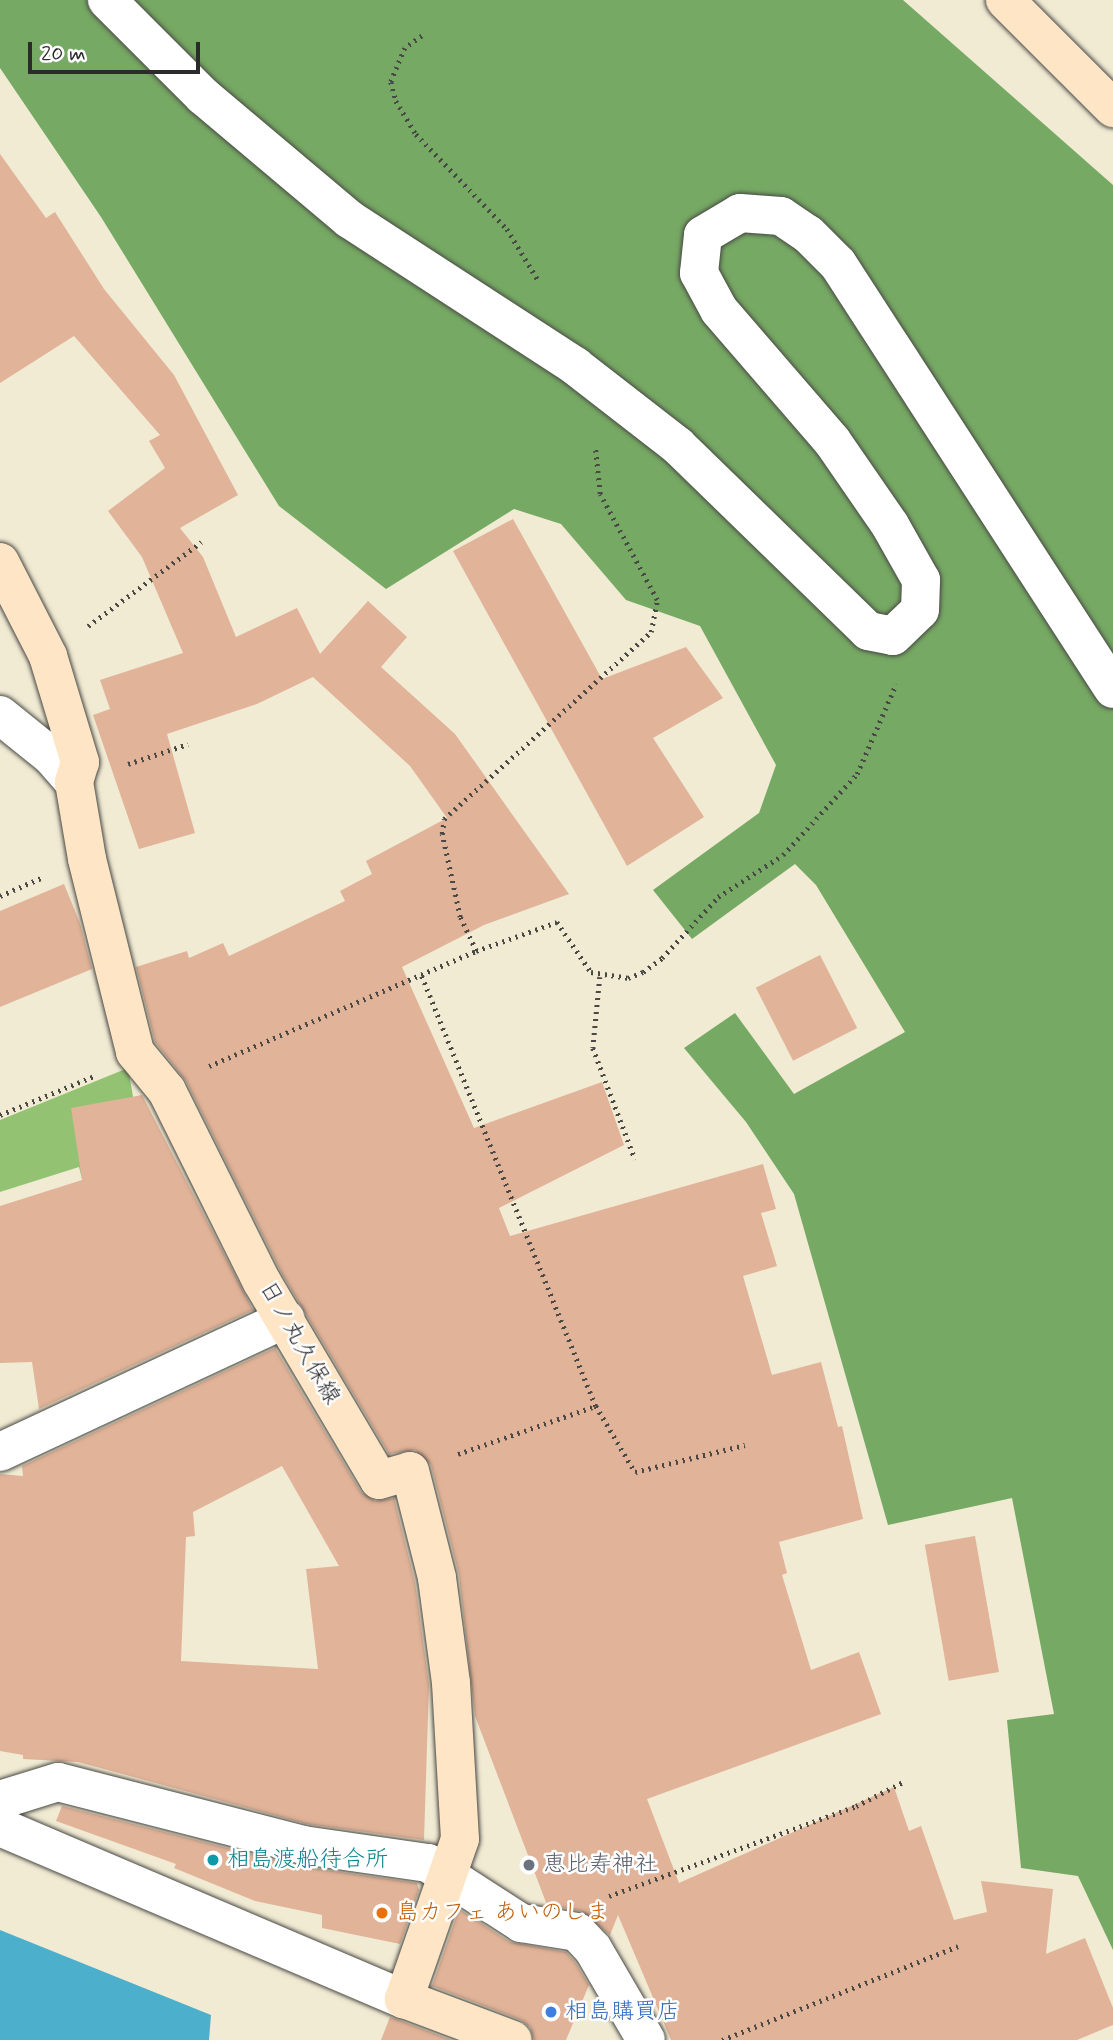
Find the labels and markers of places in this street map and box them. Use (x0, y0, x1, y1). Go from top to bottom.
place label: 相島渡船待合所 (227, 1846, 388, 1874)
place label: 恵比寿神社 (543, 1851, 658, 1879)
marker: 相島渡船待合所 (205, 1852, 221, 1868)
marker: 恵比寿神社 (521, 1857, 537, 1873)
place label: 島カフェ あいのしま (396, 1899, 609, 1927)
marker: 島カフェ あいのしま (374, 1905, 390, 1921)
place label: 相島購買店 (565, 1998, 680, 2026)
marker: 相島購買店 (543, 2004, 559, 2020)

